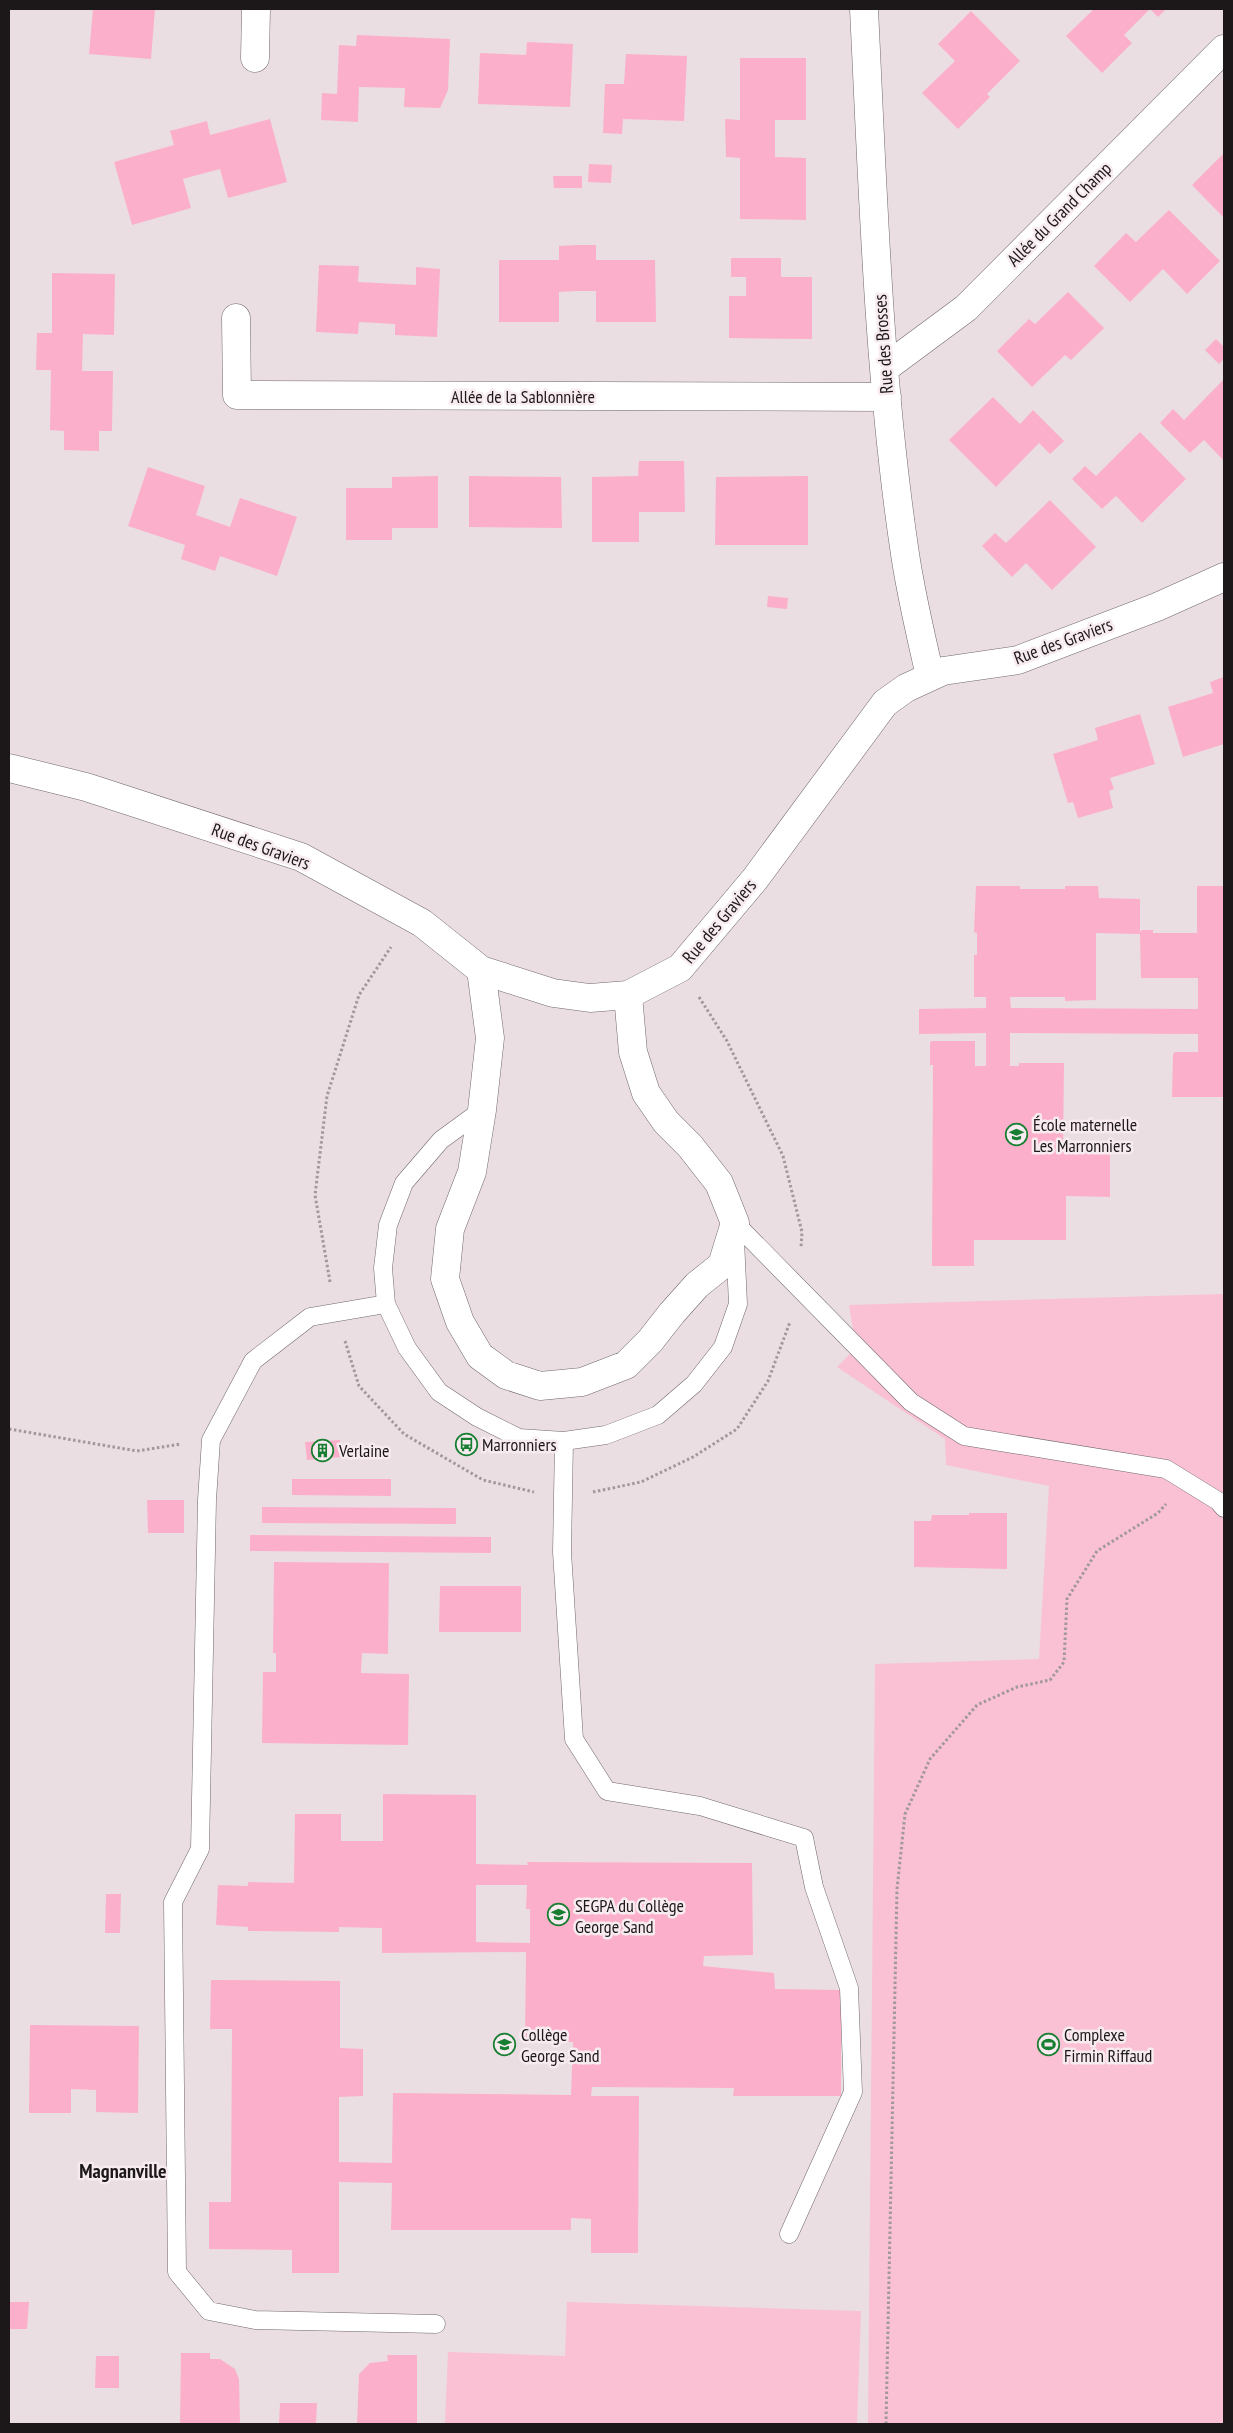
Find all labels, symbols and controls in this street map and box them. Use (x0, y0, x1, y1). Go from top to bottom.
street label: Allée du Grand Champ (1002, 157, 1116, 271)
street label: Rue des Brosses (868, 293, 898, 395)
street label: Allée de la Sablonnière (451, 385, 595, 408)
street label: Rue des Graviers (1011, 613, 1115, 669)
street label: Rue des Graviers (209, 818, 313, 874)
street label: Rue des Graviers (677, 874, 761, 968)
place label: École maternelle Les Marronniers (1033, 1113, 1137, 1157)
school or university icon: École maternelle Les Marronniers (1005, 1122, 1029, 1146)
bus stop icon: Marronniers (454, 1432, 478, 1456)
place label: Marronniers (482, 1433, 556, 1456)
building icon: Verlaine (311, 1438, 335, 1462)
place label: Verlaine (338, 1439, 389, 1462)
place label: SEGPA du Collège George Sand (575, 1894, 684, 1938)
school or university icon: SEGPA du Collège George Sand (547, 1903, 571, 1927)
place label: Collège George Sand (521, 2023, 599, 2067)
place label: Complexe Firmin Riffaud (1064, 2023, 1152, 2067)
school or university icon: Collège George Sand (493, 2032, 517, 2056)
sports icon: Complexe Firmin Riffaud (1036, 2032, 1060, 2056)
district label: Magnanville (79, 2158, 167, 2184)

